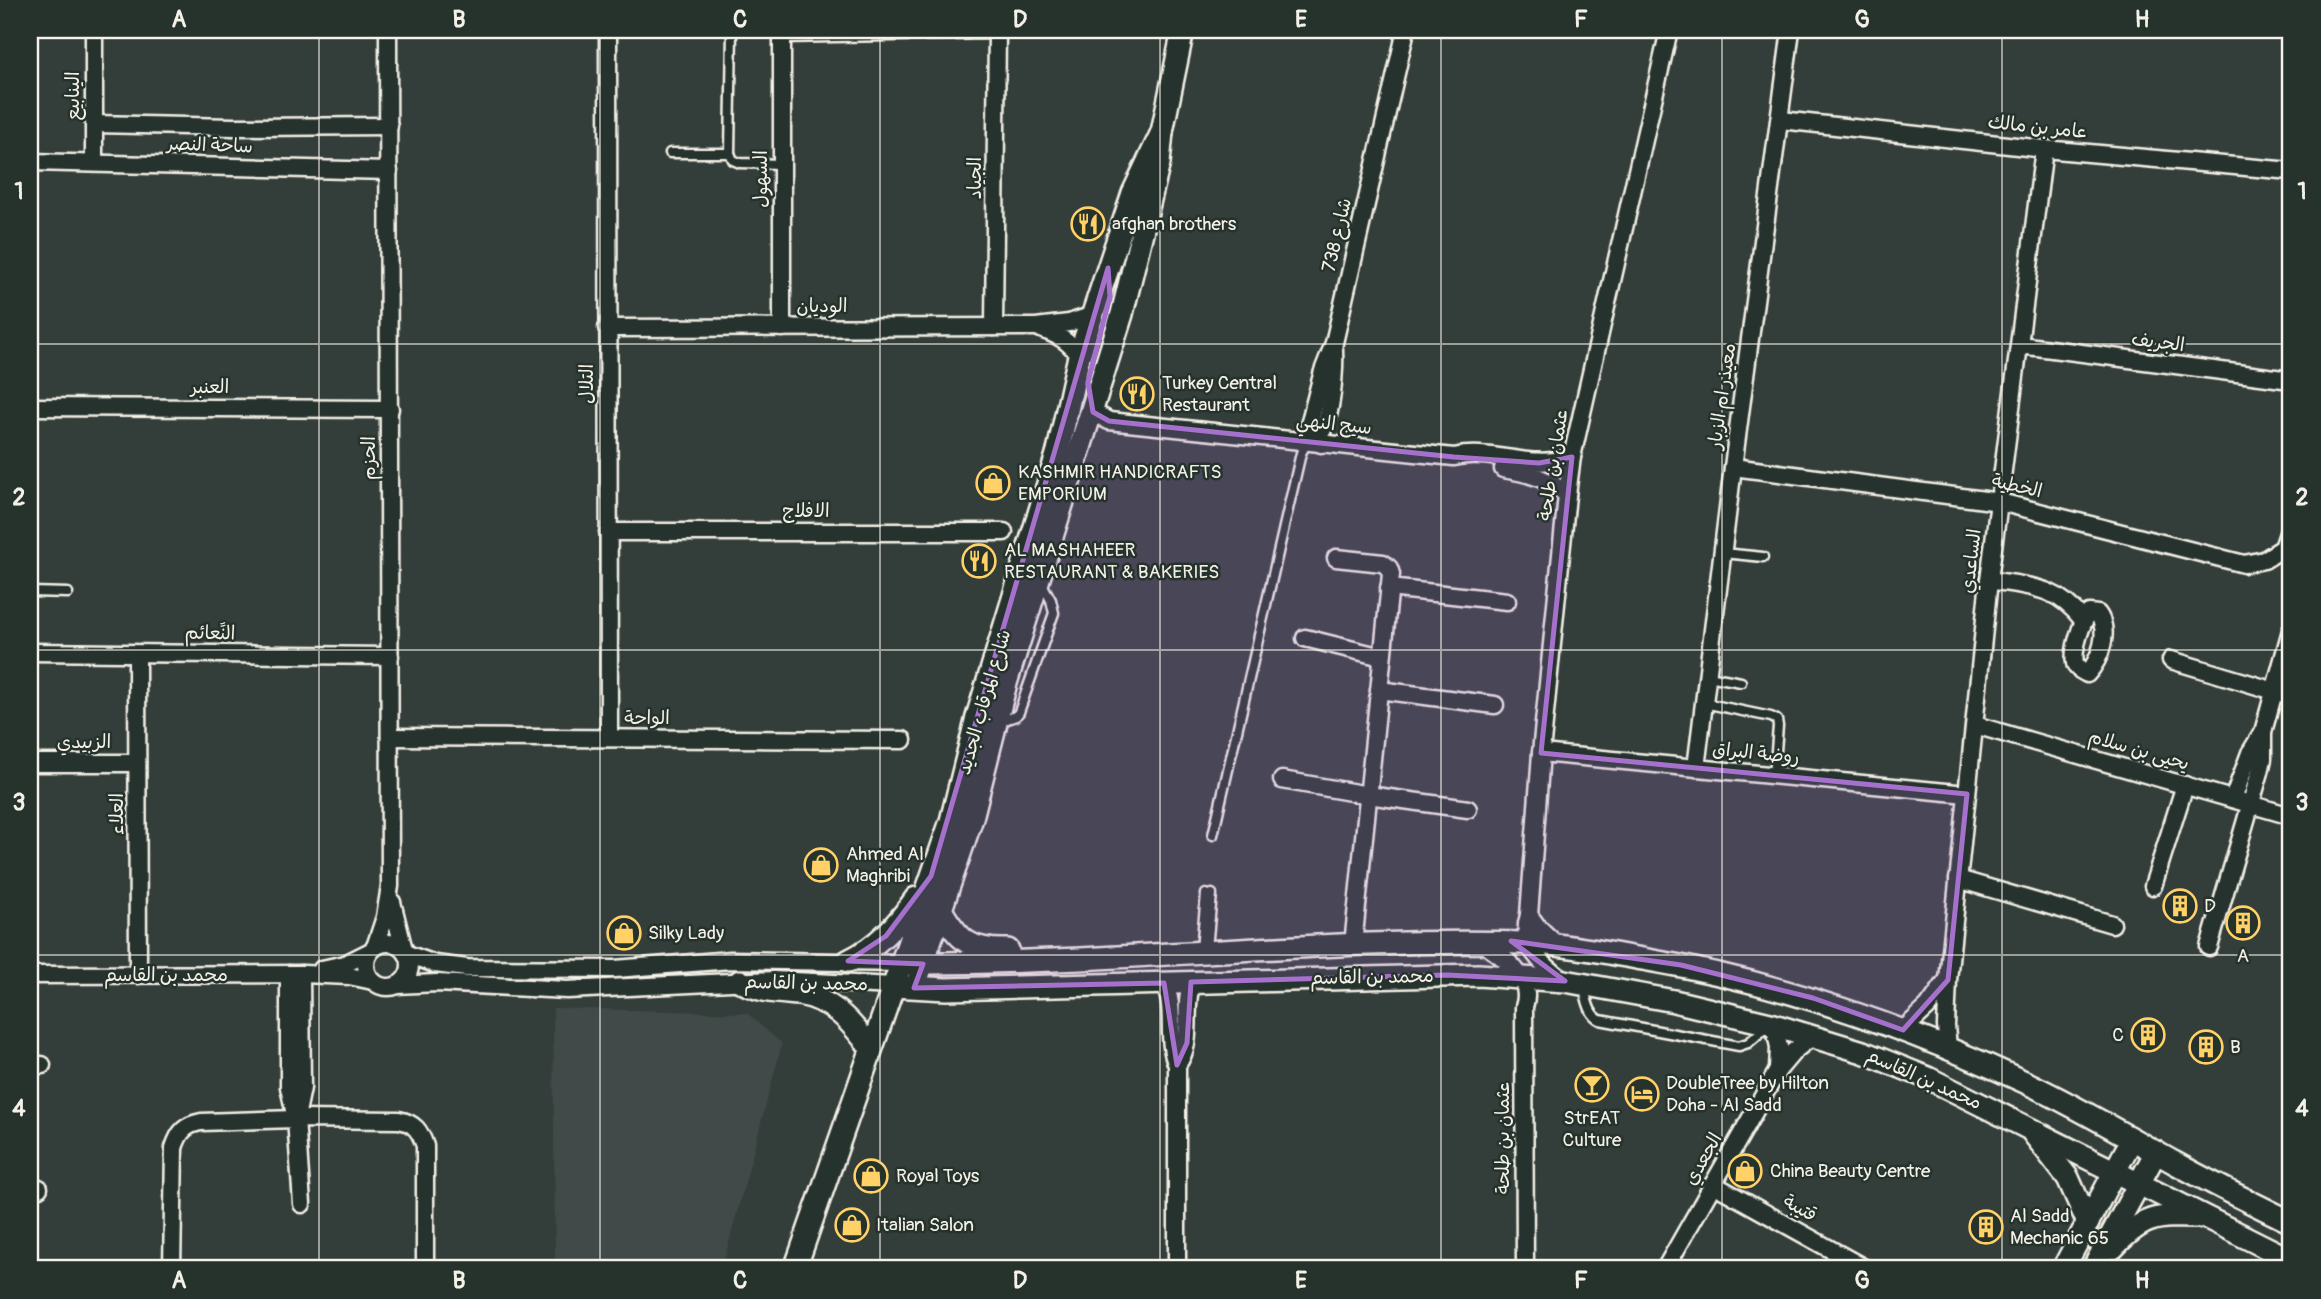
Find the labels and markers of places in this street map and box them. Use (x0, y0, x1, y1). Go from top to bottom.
restaurant icon: afghan brothers (1069, 205, 1107, 243)
place label: afghan brothers (1112, 212, 1237, 236)
place label: Turkey Central Restaurant (1162, 371, 1277, 417)
restaurant icon: Turkey Central Restaurant (1118, 375, 1156, 413)
place label: KASHMIR HANDICRAFTS EMPORIUM (1018, 460, 1222, 506)
shop icon: KASHMIR HANDICRAFTS EMPORIUM (974, 464, 1012, 502)
place label: AL MASHAHEER RESTAURANT & BAKERIES (1004, 538, 1219, 584)
restaurant icon: AL MASHAHEER RESTAURANT & BAKERIES (960, 542, 998, 580)
place label: Ahmed Al Maghribi (846, 842, 924, 888)
shop icon: Ahmed Al Maghribi (802, 846, 840, 884)
building icon: D (2161, 887, 2199, 925)
place label: D (2204, 894, 2216, 918)
building icon: A (2224, 904, 2262, 942)
shop icon: Silky Lady (605, 914, 643, 952)
place label: Silky Lady (648, 921, 724, 945)
place label: A (2237, 944, 2249, 968)
building icon: C (2129, 1016, 2167, 1054)
place label: C (2112, 1023, 2124, 1047)
building icon: B (2187, 1028, 2225, 1066)
place label: B (2230, 1035, 2241, 1059)
bar icon: StrEAT Culture (1573, 1066, 1611, 1104)
place label: DoubleTree by Hilton Doha - Al Sadd (1666, 1071, 1829, 1117)
hotel icon: DoubleTree by Hilton Doha - Al Sadd (1623, 1075, 1661, 1113)
place label: StrEAT Culture (1563, 1106, 1622, 1152)
shop icon: China Beauty Centre (1726, 1152, 1764, 1190)
shop icon: Royal Toys (852, 1157, 890, 1195)
place label: China Beauty Centre (1770, 1159, 1931, 1183)
place label: Royal Toys (896, 1164, 980, 1188)
place label: Al Sadd Mechanic 65 (2010, 1204, 2109, 1250)
shop icon: Italian Salon (833, 1206, 871, 1244)
building icon: Al Sadd Mechanic 65 (1967, 1208, 2005, 1246)
place label: Italian Salon (876, 1213, 974, 1237)

